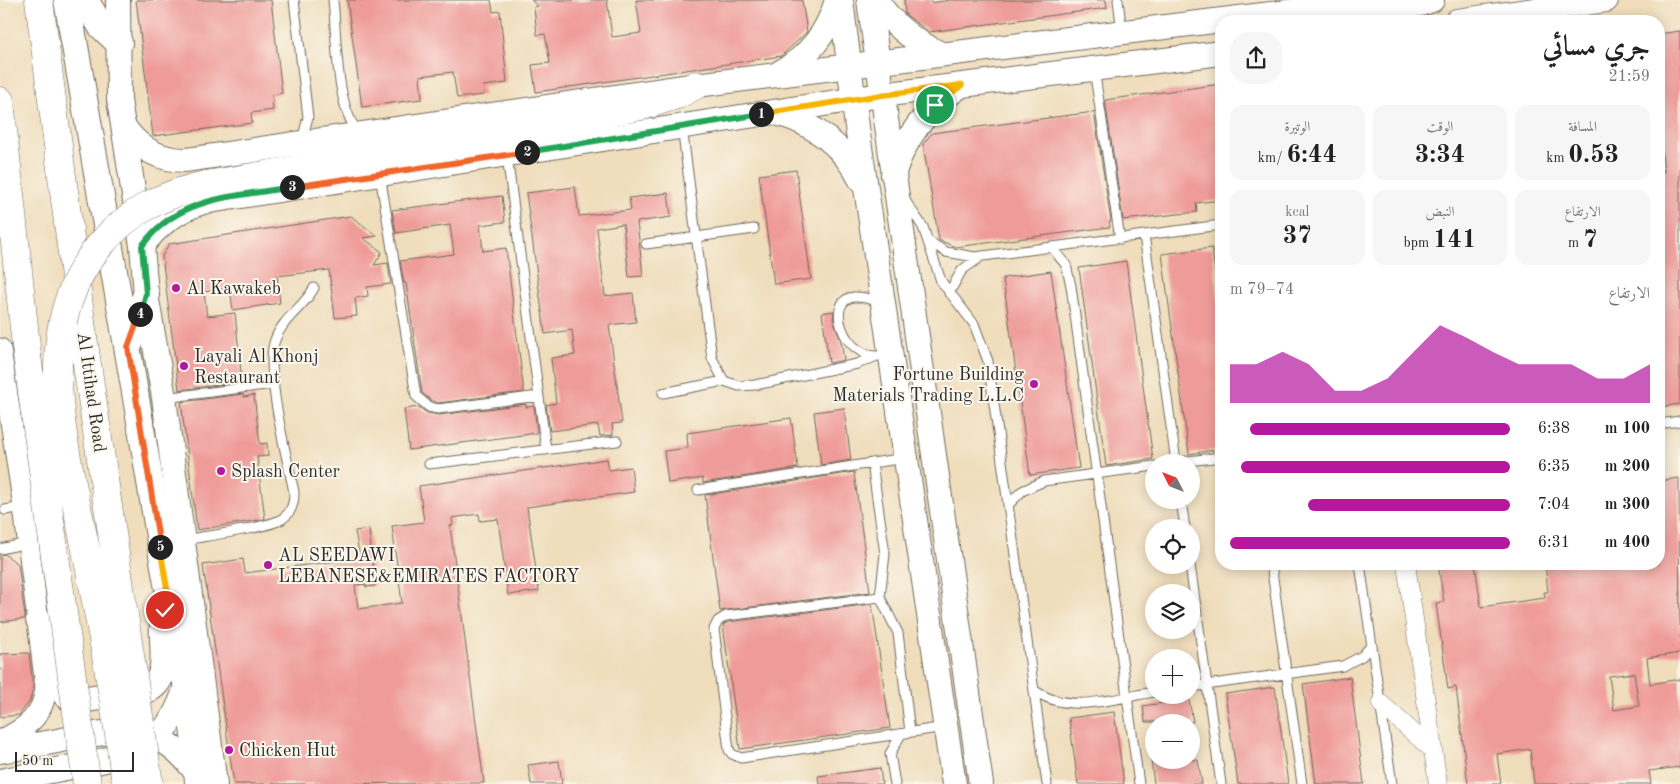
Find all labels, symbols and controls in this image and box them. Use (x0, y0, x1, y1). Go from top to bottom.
button: share (1230, 32, 1282, 84)
text: جري مسائي (1542, 34, 1650, 62)
text: 21:59 (1608, 69, 1650, 85)
pin (914, 84, 956, 126)
icon: arrive (921, 91, 949, 119)
pin: 1 (748, 102, 774, 126)
text: 1 (757, 107, 766, 121)
text: الوتيرة (1284, 120, 1310, 134)
text: الوقت (1427, 120, 1453, 134)
text: المسافة (1568, 120, 1597, 134)
pin: 2 (514, 140, 540, 164)
text: 6:44 (1286, 143, 1337, 168)
text: 3:34 (1415, 143, 1465, 168)
text: 0.53 (1569, 143, 1619, 168)
text: 2 (523, 145, 532, 159)
text: /km (1258, 151, 1286, 165)
text: km (1546, 151, 1569, 165)
pin: 3 (280, 174, 304, 200)
text: 3 (288, 180, 297, 194)
text: kcal (1285, 205, 1309, 219)
text: النبض (1426, 205, 1454, 219)
text: الارتفاع (1565, 205, 1601, 219)
text: 37 (1283, 224, 1312, 249)
text: 141 (1433, 228, 1477, 253)
text: 7 (1583, 228, 1597, 253)
text: bpm (1404, 236, 1433, 250)
text: m (1568, 236, 1583, 250)
place label: Al Kawakeb (186, 280, 281, 298)
marker: Al Kawakeb (170, 282, 182, 294)
text: 74–79 m (1230, 282, 1294, 298)
text: الارتفاع (1608, 286, 1650, 302)
pin: 4 (128, 302, 152, 326)
text: 4 (136, 307, 145, 321)
street label: Al Ittihad Road (74, 331, 108, 454)
place label: Layali Al Khonj Restaurant (194, 348, 319, 387)
marker: Layali Al Khonj Restaurant (178, 360, 190, 372)
place label: Fortune Building Materials Trading L.L.C (832, 366, 1024, 405)
marker: Fortune Building Materials Trading L.L.C (1028, 378, 1040, 390)
text: 6:38 (1538, 421, 1570, 437)
text: 100 m (1605, 421, 1650, 437)
north arrow (1145, 454, 1200, 509)
map controls (1145, 454, 1200, 769)
text: 6:35 (1538, 459, 1570, 475)
text: 200 m (1605, 459, 1650, 475)
place label: Splash Center (231, 463, 341, 481)
marker: Splash Center (215, 465, 227, 477)
text: 7:04 (1538, 497, 1570, 513)
text: 300 m (1605, 497, 1650, 513)
button: locate (1145, 519, 1200, 574)
pin: 5 (148, 534, 172, 560)
text: 6:31 (1538, 535, 1570, 551)
text: 400 m (1605, 535, 1650, 551)
text: 5 (156, 540, 165, 554)
place label: AL SEEDAWI LEBANESE&EMIRATES FACTORY (278, 547, 579, 586)
marker: AL SEEDAWI LEBANESE&EMIRATES FACTORY (262, 559, 274, 571)
button: layers (1145, 584, 1200, 639)
pin (144, 589, 186, 631)
icon: check (151, 596, 179, 624)
button: + (1145, 649, 1200, 704)
button: − (1145, 714, 1200, 769)
place label: Chicken Hut (239, 742, 336, 760)
marker: Chicken Hut (223, 744, 235, 756)
scale bar (15, 749, 134, 772)
text: 50 m (22, 754, 53, 768)

